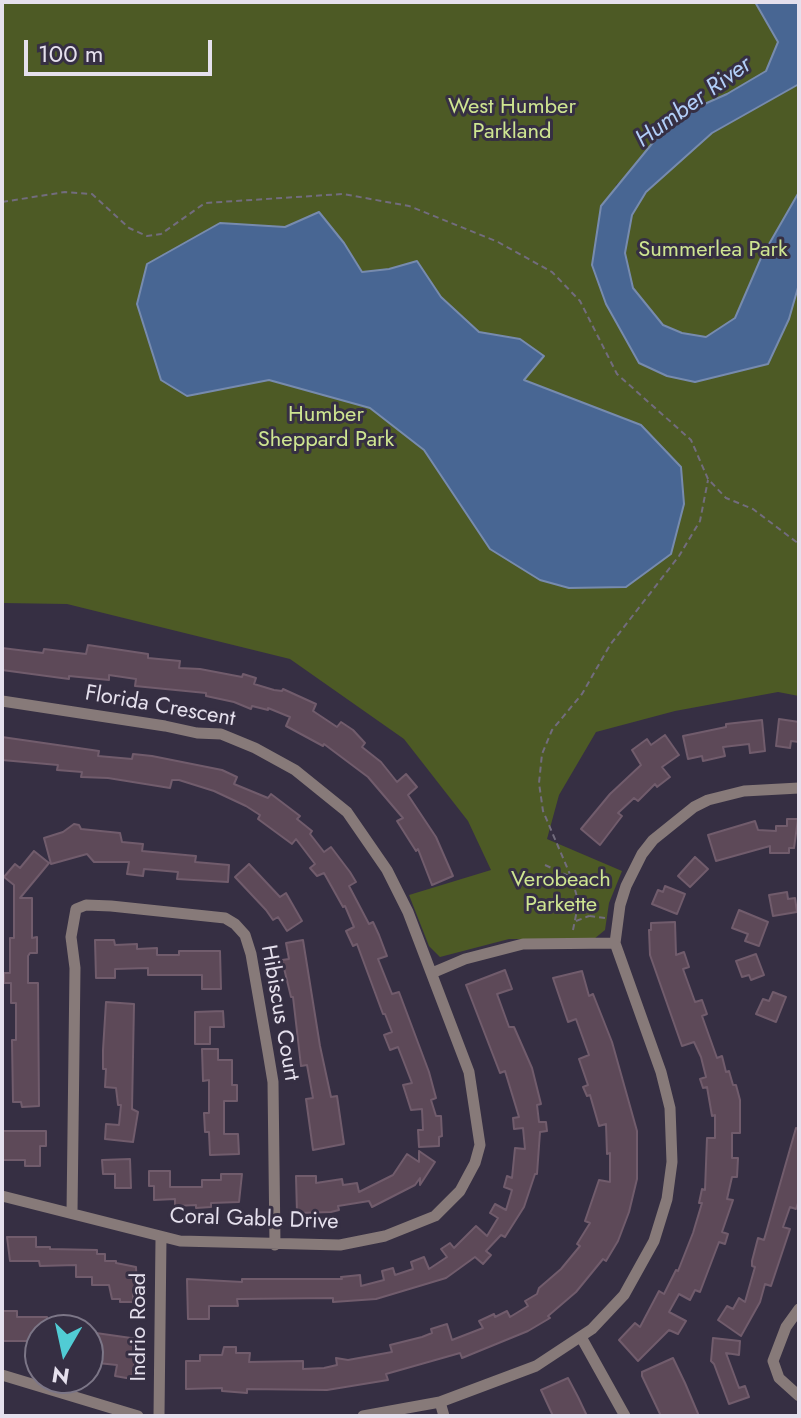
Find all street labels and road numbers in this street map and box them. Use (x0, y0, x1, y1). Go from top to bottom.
street label: Florida Crescent (83, 681, 237, 733)
street label: Hibiscus Court (254, 943, 304, 1083)
street label: Coral Gable Drive (169, 1204, 339, 1236)
street label: Indrio Road (127, 1273, 153, 1381)

